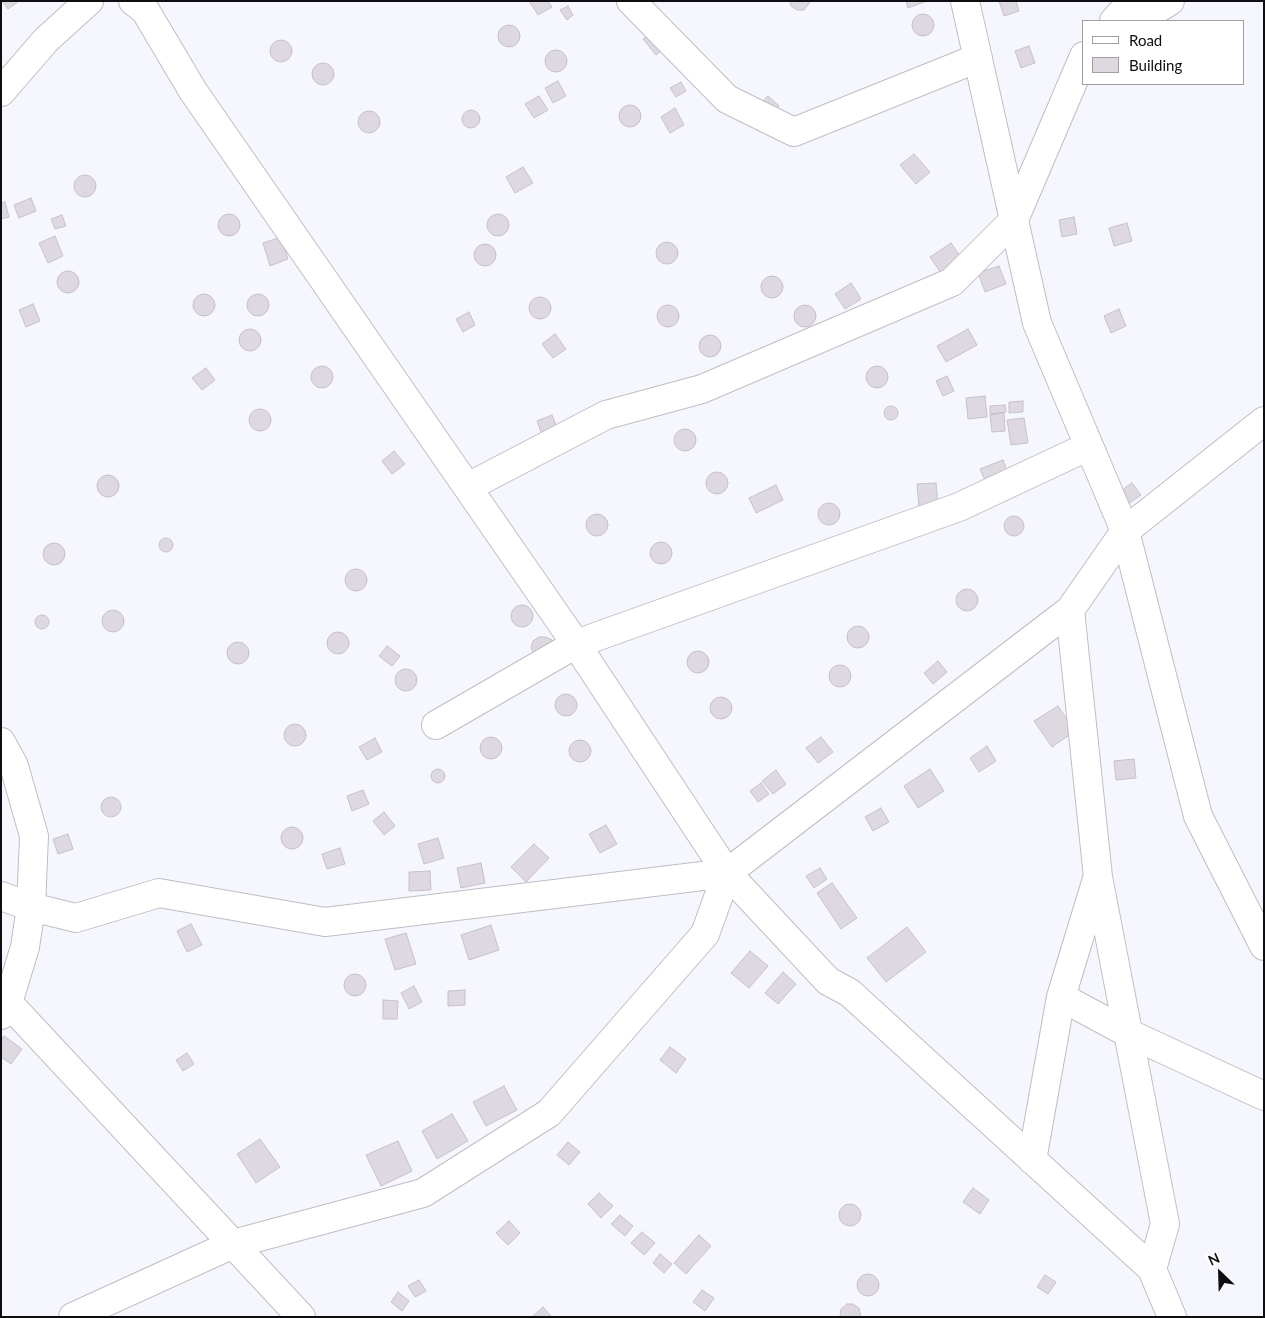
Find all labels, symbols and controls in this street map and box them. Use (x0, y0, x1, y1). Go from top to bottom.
legend (1082, 20, 1245, 85)
text: Road (1129, 31, 1162, 49)
text: Building (1129, 56, 1182, 74)
north arrow (1195, 1248, 1245, 1298)
text: N (1205, 1249, 1222, 1269)

